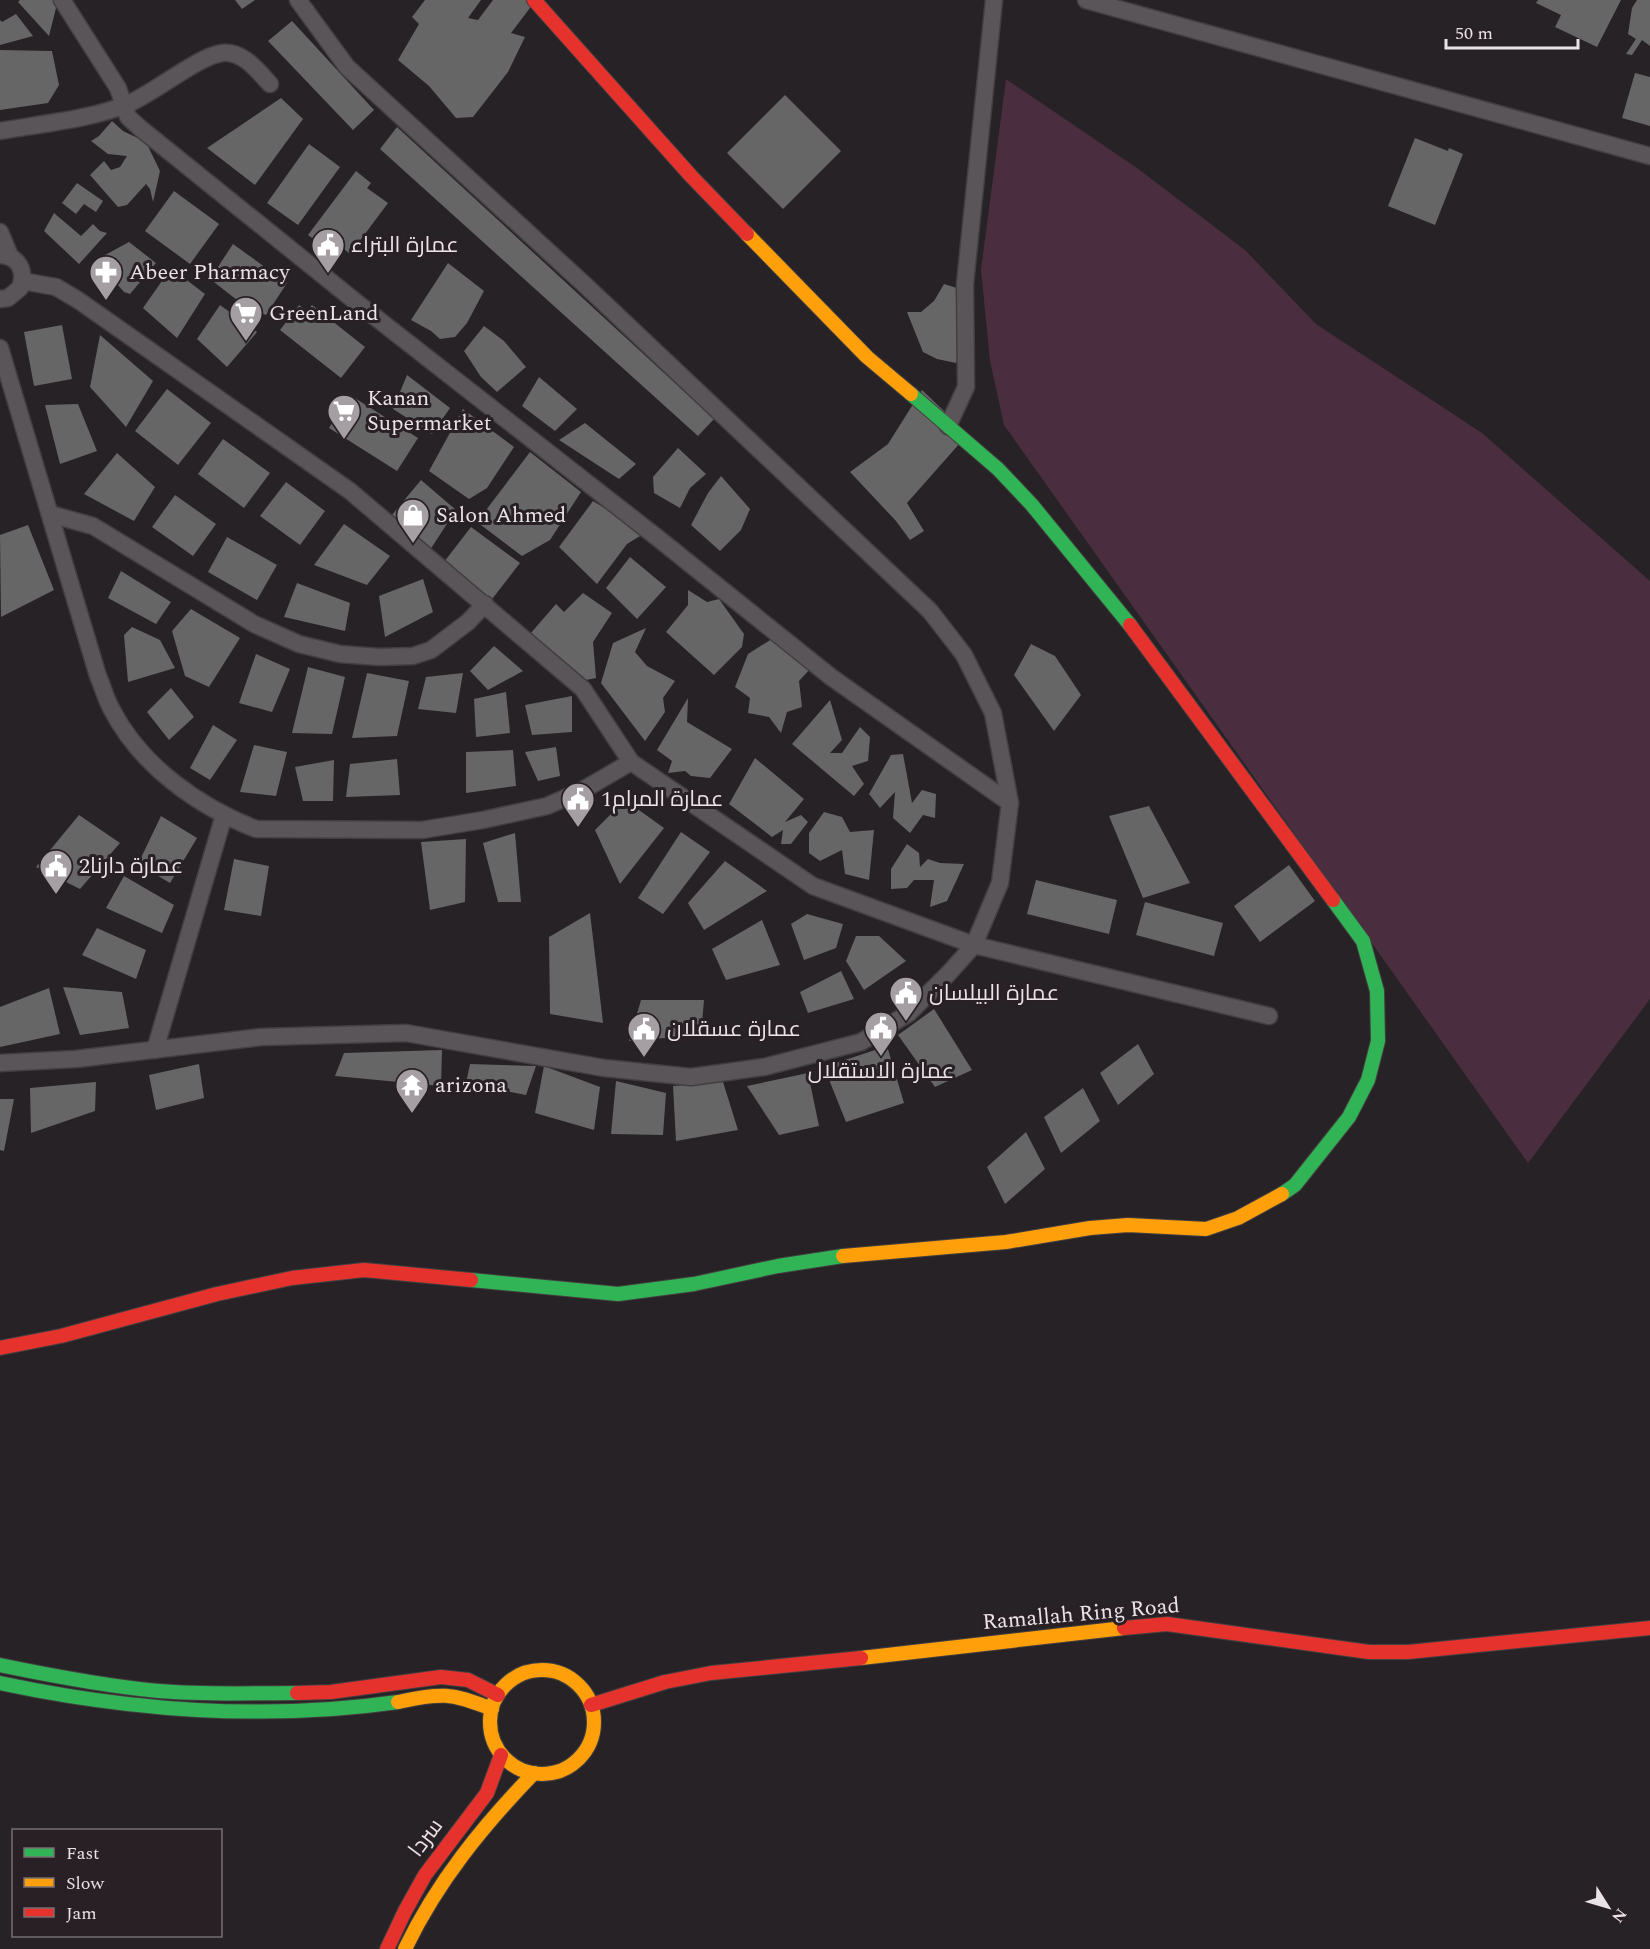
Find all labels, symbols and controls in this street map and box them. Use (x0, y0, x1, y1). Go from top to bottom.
scale bar (1446, 12, 1578, 50)
text: 50 m (1455, 20, 1493, 47)
public building icon: عمارة البتراء (310, 227, 346, 274)
place label: عمارة البتراء (351, 229, 459, 262)
pharmacy icon: Abeer Pharmacy (88, 254, 124, 301)
place label: Abeer Pharmacy (129, 256, 291, 289)
supermarket icon: GreenLand (228, 295, 264, 342)
place label: GreenLand (269, 297, 379, 330)
place label: Kanan Supermarket (367, 382, 492, 440)
supermarket icon: Kanan Supermarket (326, 393, 362, 440)
shop icon: Salon Ahmed (395, 497, 431, 544)
place label: Salon Ahmed (436, 499, 566, 532)
public building icon: عمارة المرام1 (560, 781, 596, 828)
place label: عمارة المرام1 (601, 783, 724, 816)
public building icon: عمارة دارنا2 (38, 848, 74, 895)
place label: عمارة دارنا2 (79, 850, 183, 883)
public building icon: عمارة البيلسان (888, 975, 924, 1022)
place label: عمارة البيلسان (929, 977, 1059, 1010)
public building icon: عمارة الاستقلال (863, 1010, 899, 1057)
public building icon: عمارة عسقلان (626, 1011, 662, 1058)
place label: عمارة عسقلان (667, 1013, 801, 1046)
place label: عمارة الاستقلال (808, 1055, 954, 1088)
temple icon: arizona (394, 1067, 430, 1114)
place label: arizona (435, 1069, 507, 1102)
street label: Ramallah Ring Road (981, 1589, 1181, 1639)
street label: سردا (400, 1812, 452, 1864)
legend (12, 1829, 222, 1937)
text: Fast (66, 1840, 99, 1867)
text: Slow (66, 1870, 105, 1897)
north arrow (1578, 1877, 1638, 1937)
text: Jam (66, 1900, 97, 1927)
text: N (1606, 1903, 1633, 1928)

